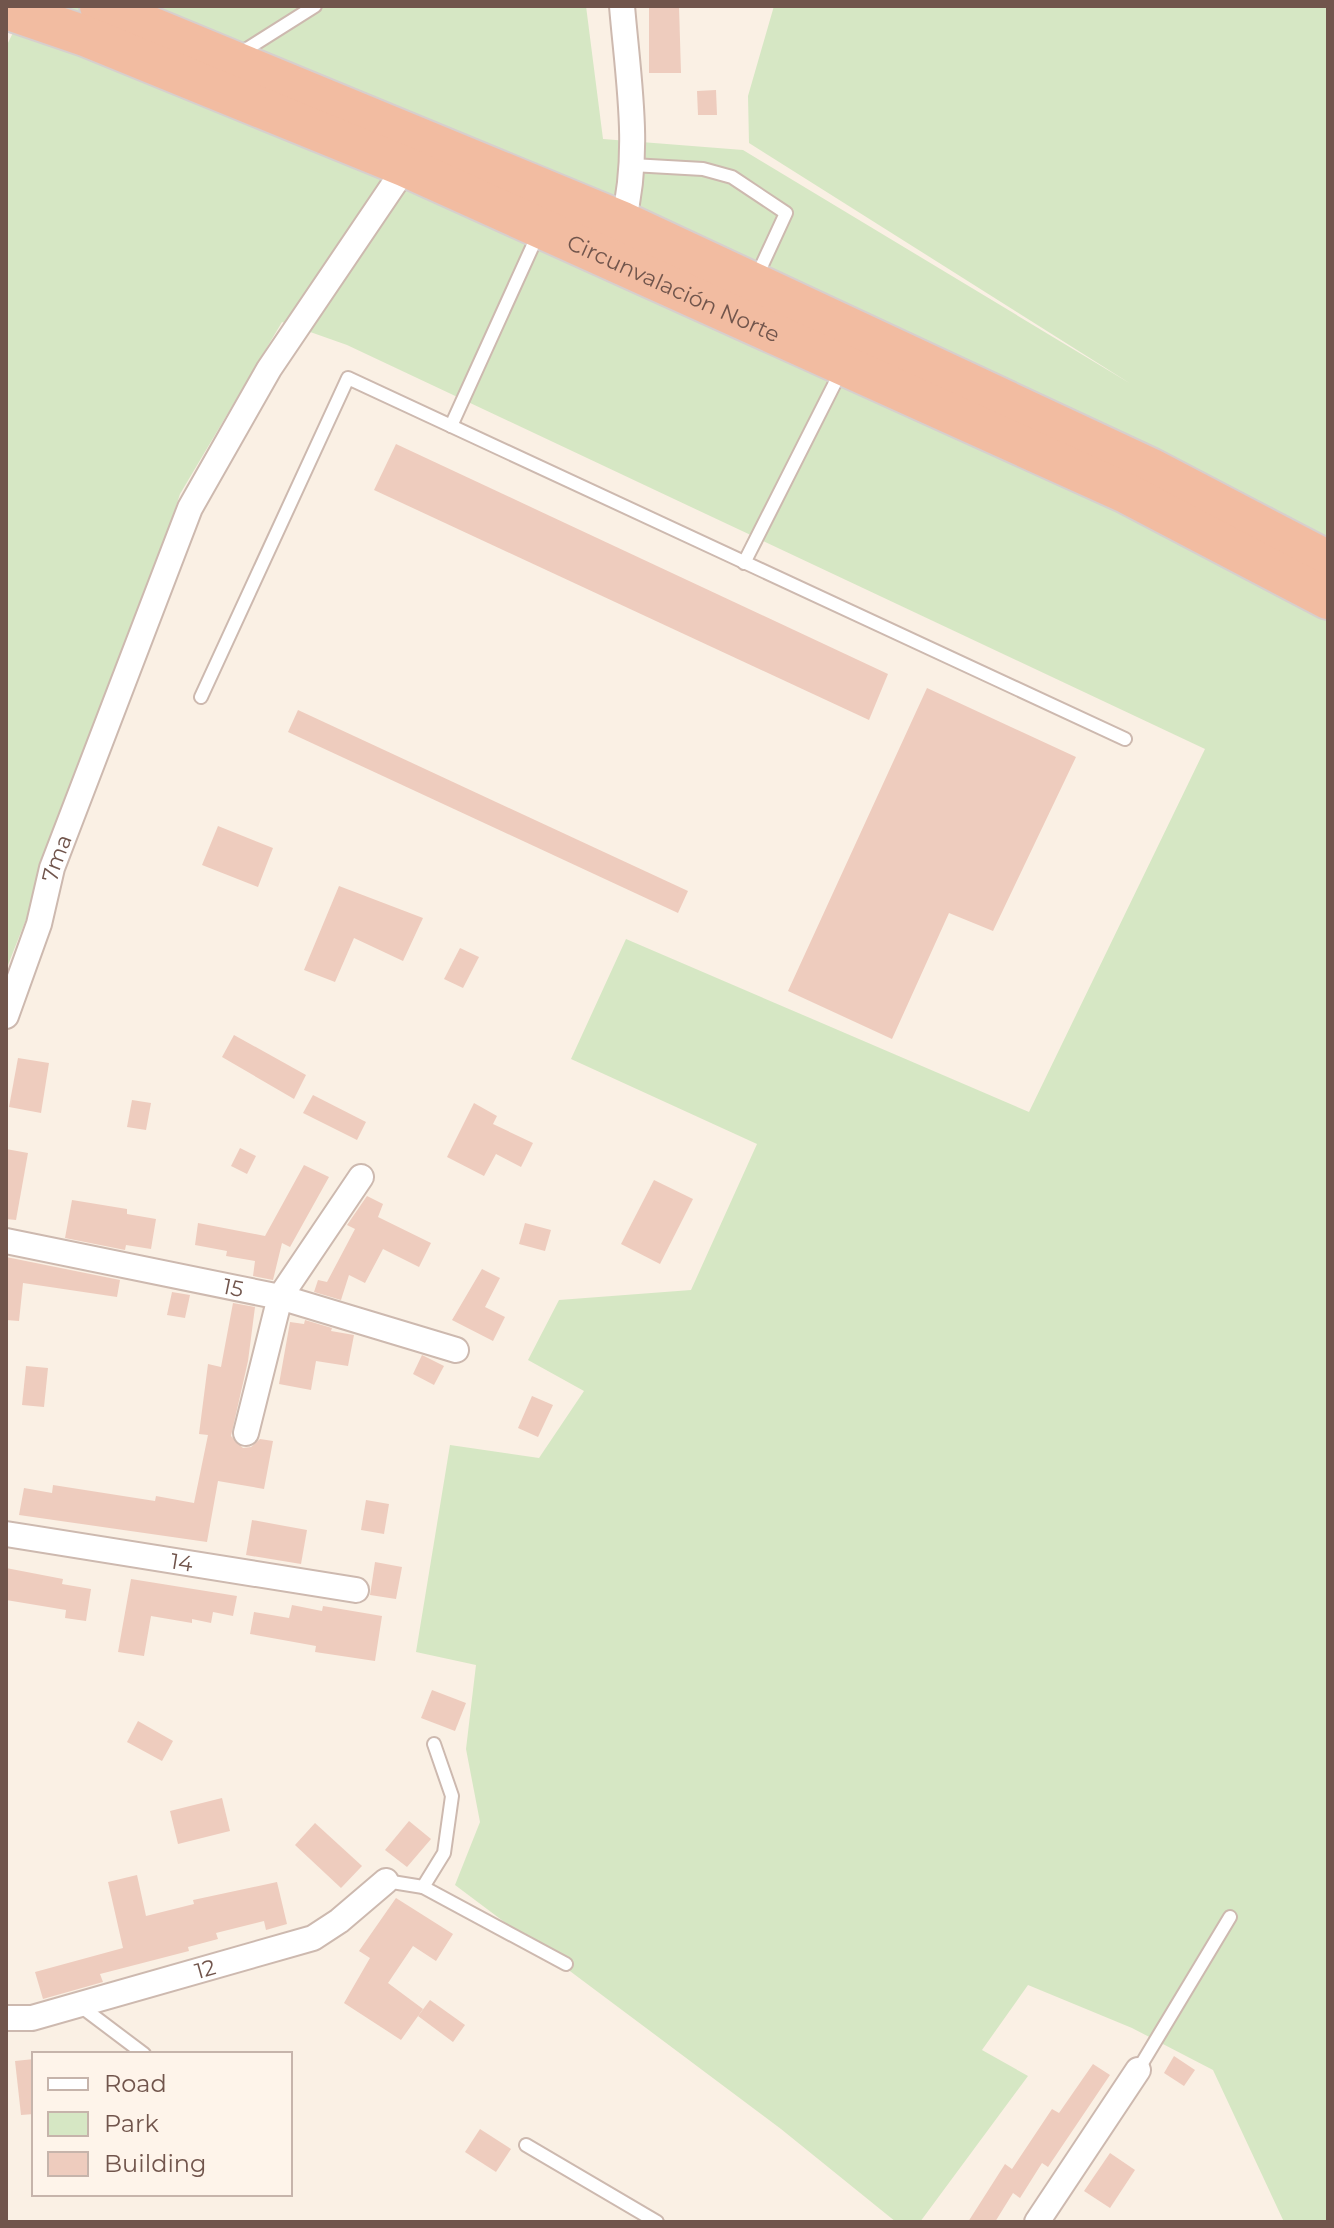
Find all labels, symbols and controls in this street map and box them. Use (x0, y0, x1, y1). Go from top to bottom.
street label: Circunvalación Norte (563, 228, 784, 348)
street label: 7ma (36, 830, 77, 884)
street label: 15 (221, 1272, 246, 1303)
street label: 14 (169, 1547, 195, 1577)
street label: 12 (192, 1953, 219, 1984)
legend (32, 2052, 292, 2196)
text: Road (104, 2069, 167, 2098)
text: Park (104, 2109, 159, 2138)
text: Building (104, 2149, 207, 2178)

